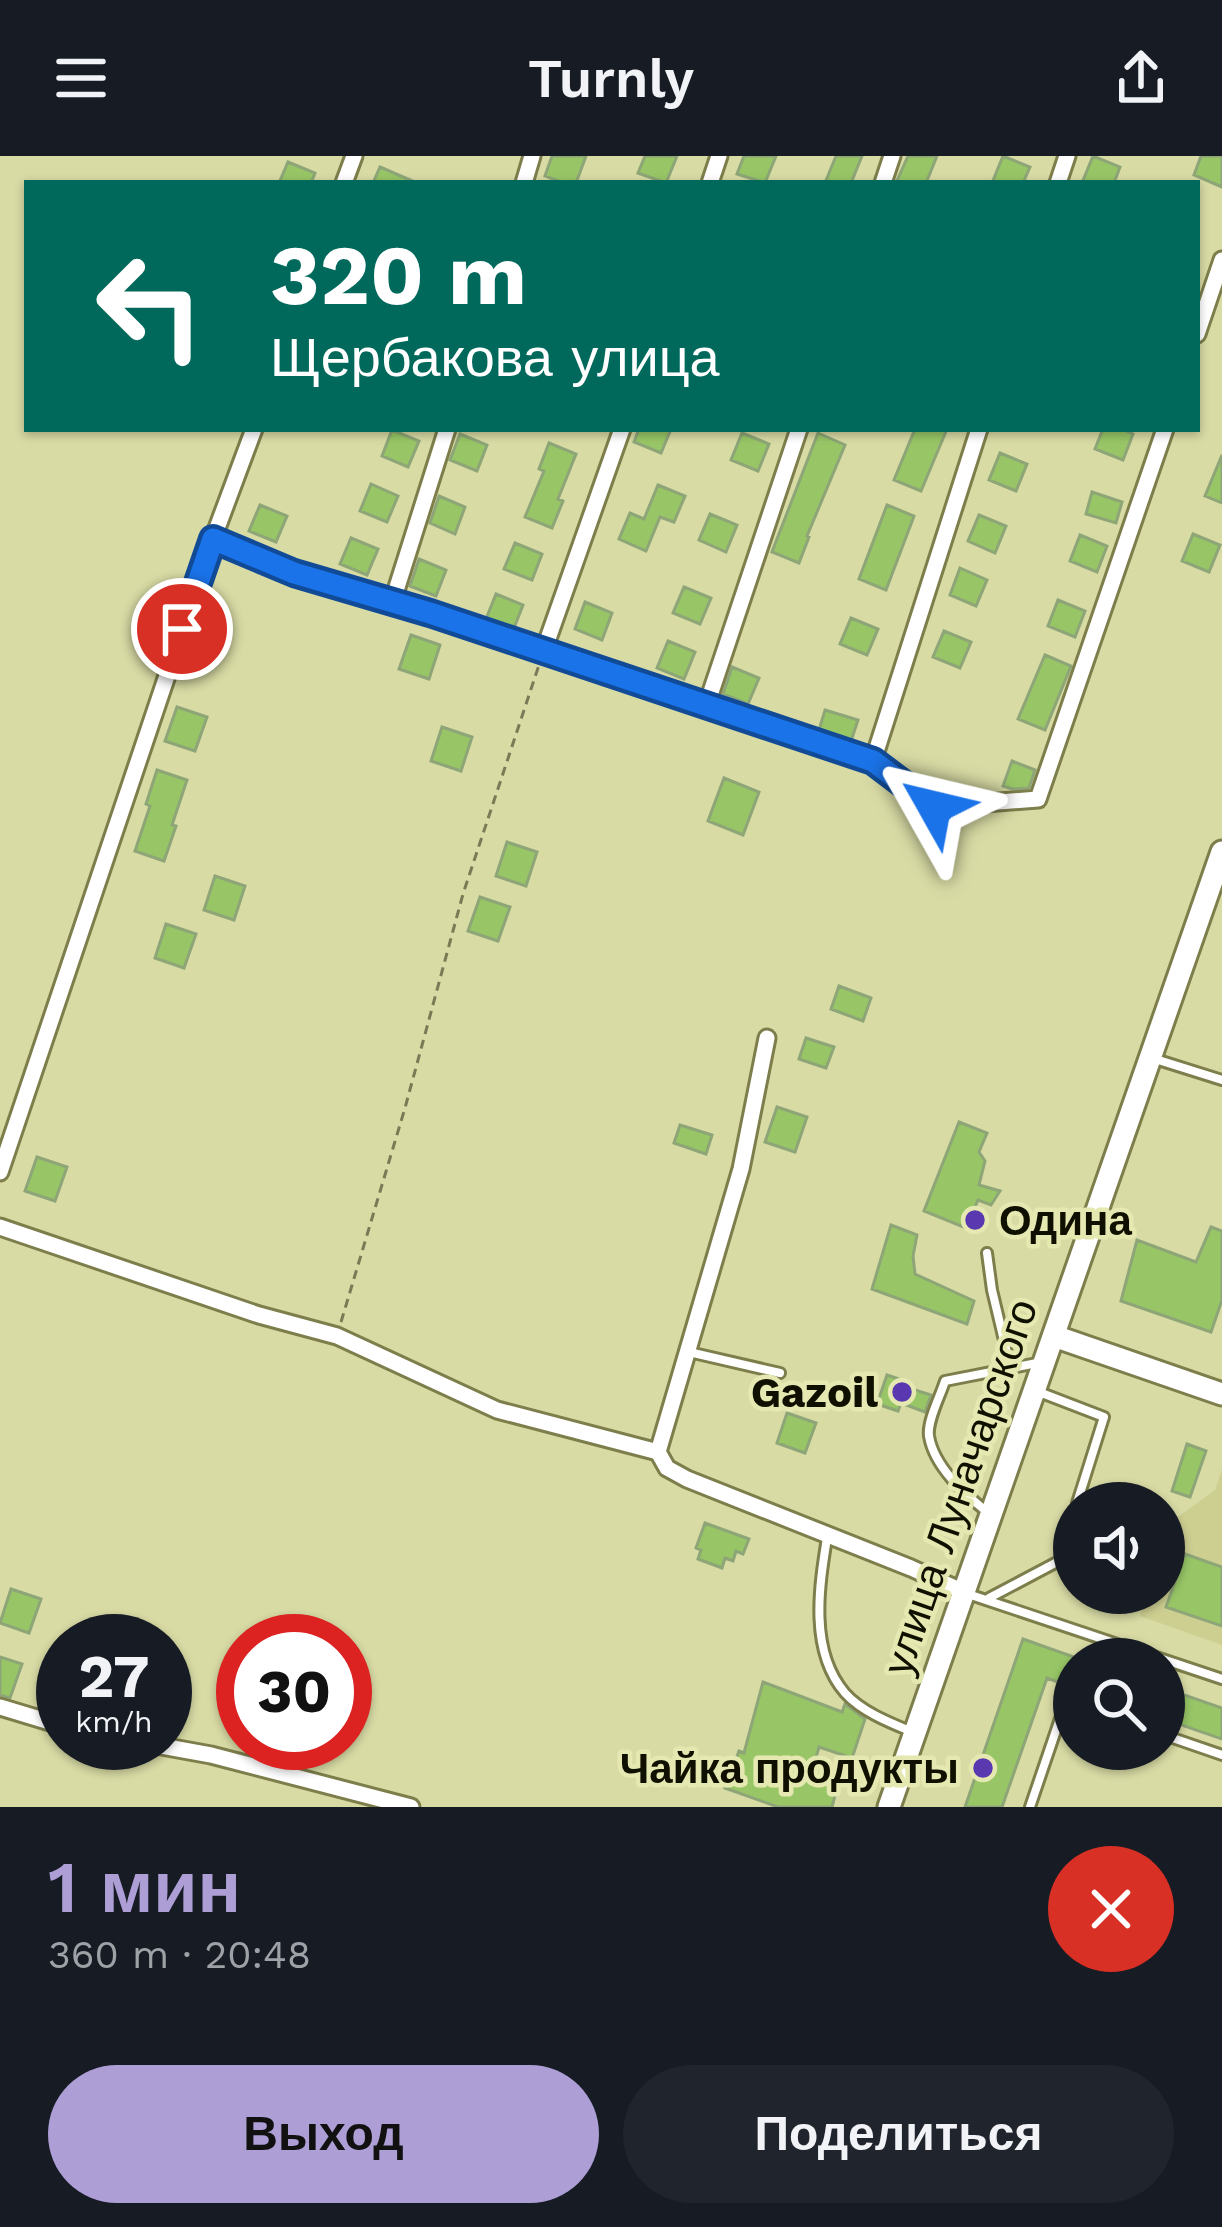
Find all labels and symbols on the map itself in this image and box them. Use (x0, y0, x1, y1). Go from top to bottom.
pin (131, 578, 233, 680)
position arrow (871, 744, 997, 870)
place label: Одина (999, 1196, 1132, 1245)
marker: Одина (962, 1207, 988, 1233)
street label: улица Луначарского (873, 1293, 1047, 1681)
place label: Gazoil (751, 1368, 878, 1417)
marker: Gazoil (889, 1379, 915, 1405)
speed limit sign: 30 (216, 1614, 372, 1770)
place label: Чайка продукты (620, 1744, 959, 1793)
marker: Чайка продукты (970, 1755, 996, 1781)

